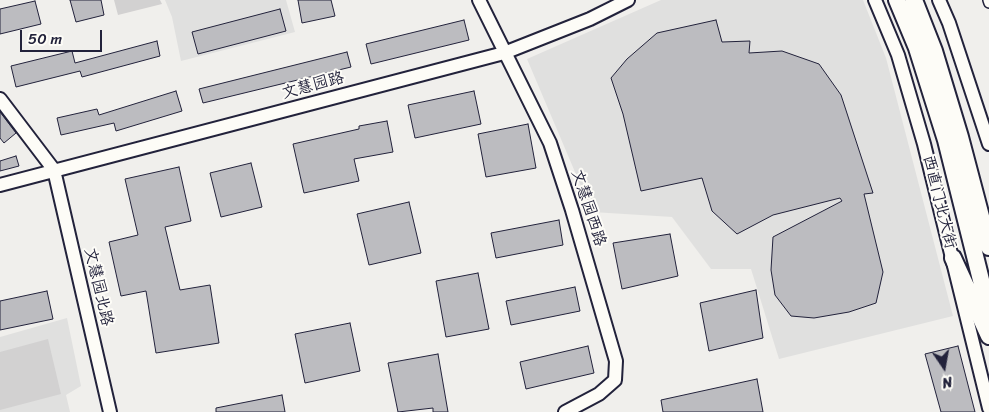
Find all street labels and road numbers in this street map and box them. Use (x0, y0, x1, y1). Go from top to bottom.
street label: 文慧园路 (280, 68, 346, 104)
street label: 西直门北大街 (918, 153, 960, 251)
street label: 文慧园西路 (567, 167, 609, 249)
street label: 文慧园北路 (80, 246, 116, 328)

